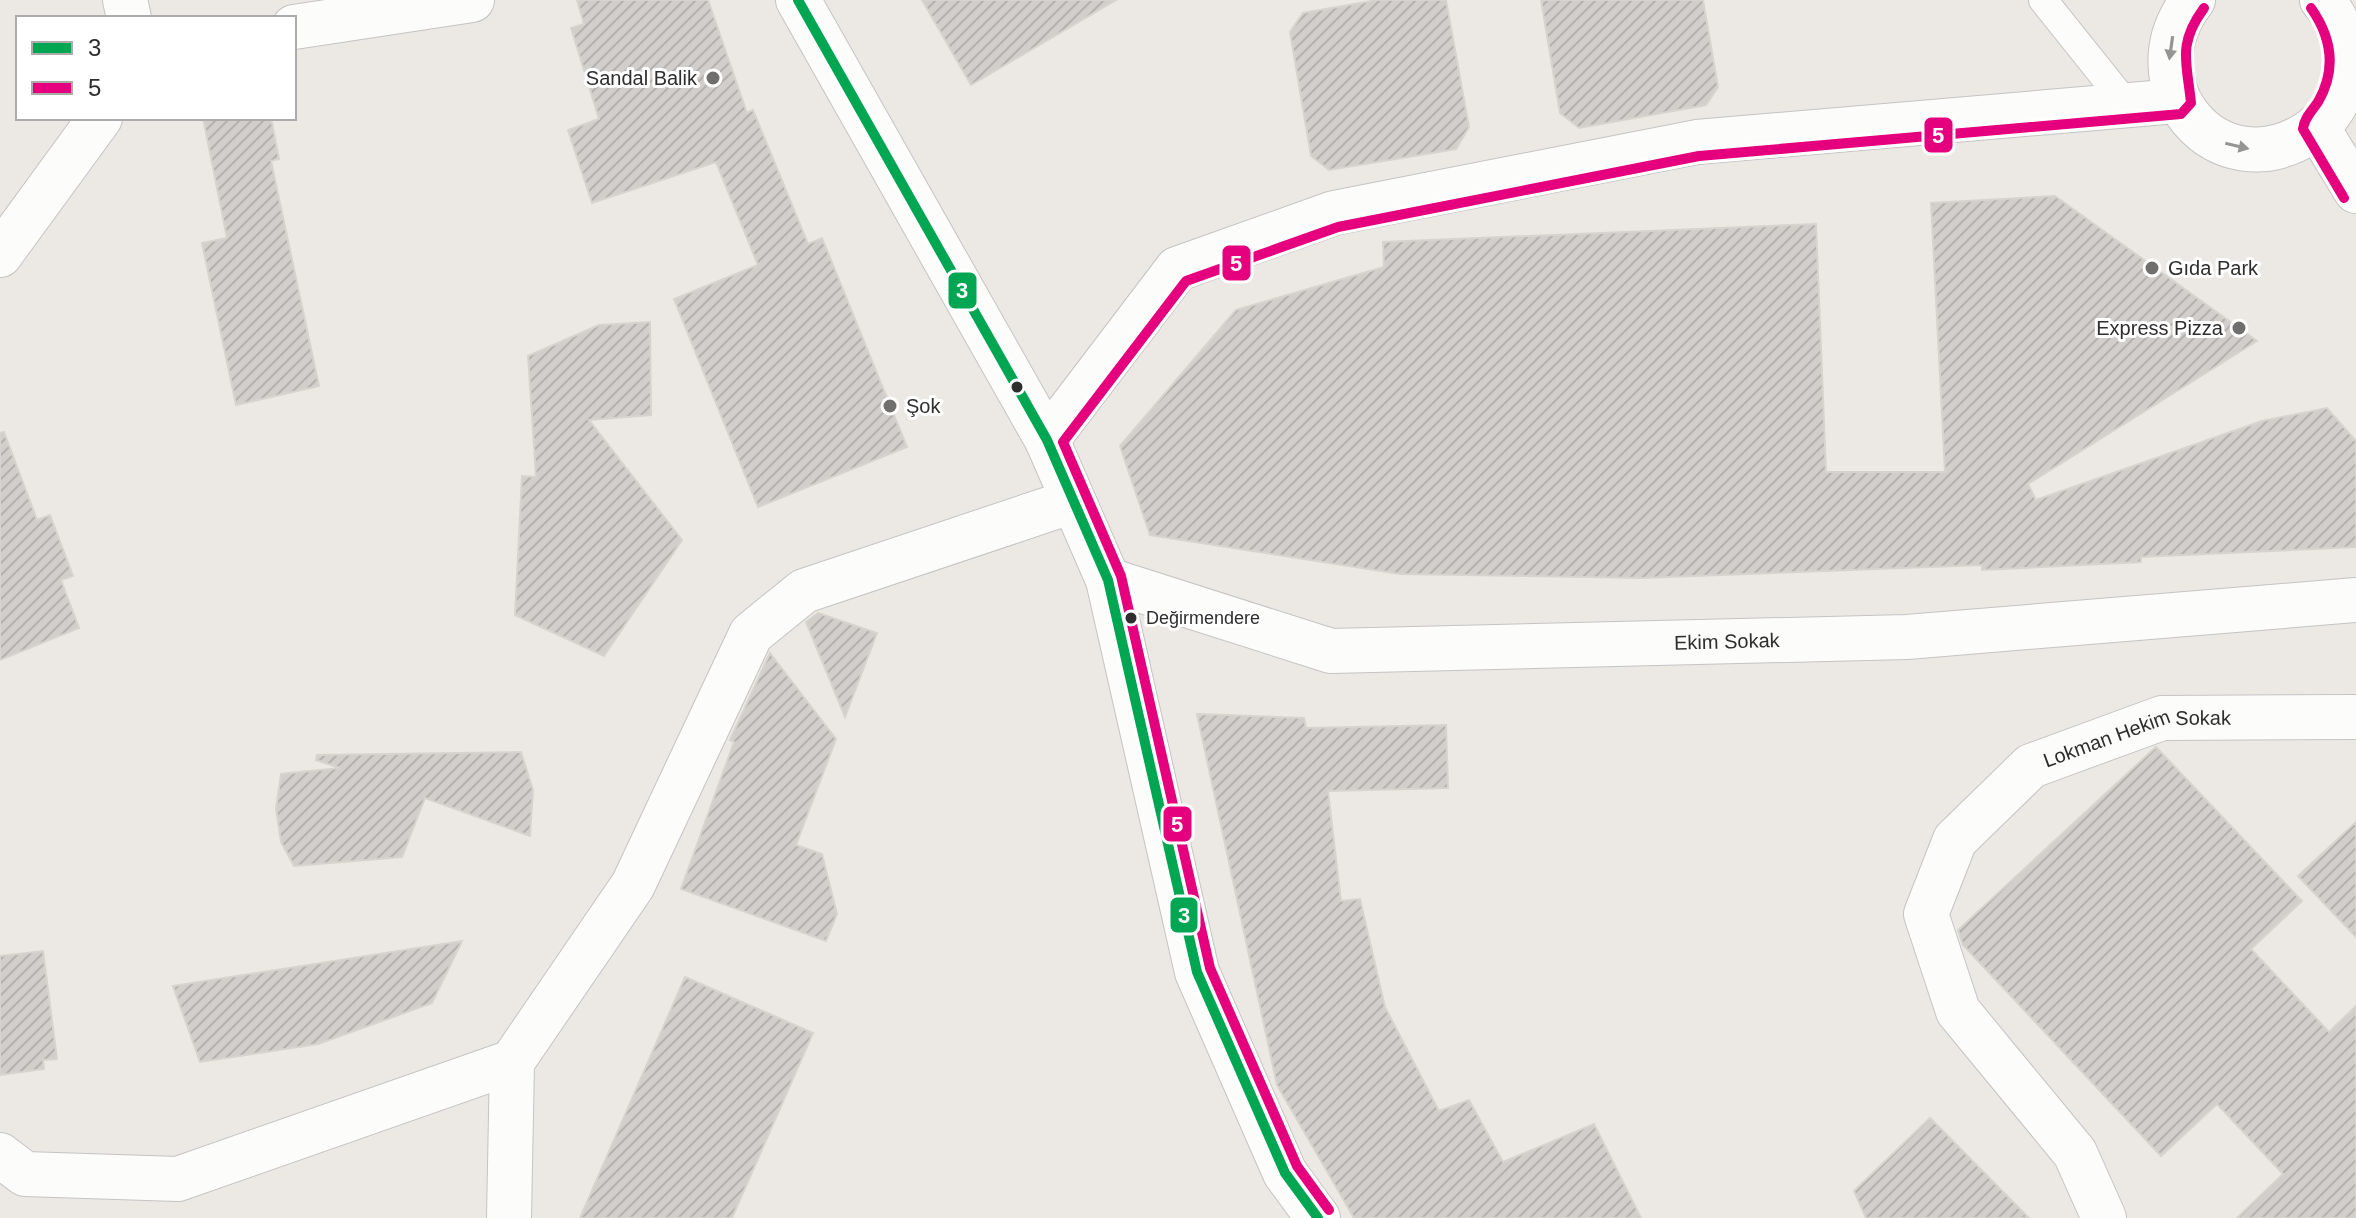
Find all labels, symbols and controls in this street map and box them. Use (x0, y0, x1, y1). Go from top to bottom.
legend (16, 16, 296, 120)
text: 3 (88, 34, 101, 61)
one-way arrow (2164, 36, 2177, 61)
place label: Sandal Balik (586, 67, 698, 89)
marker: Sandal Balik (704, 69, 722, 87)
text: 5 (88, 74, 101, 101)
line badge: 5 (1923, 116, 1954, 154)
text: 5 (1932, 123, 1944, 148)
one-way arrow (2225, 140, 2250, 153)
line badge: 5 (1221, 244, 1252, 282)
text: 5 (1230, 251, 1242, 276)
place label: Gıda Park (2168, 257, 2259, 279)
marker: Gıda Park (2143, 259, 2161, 277)
line badge: 3 (947, 271, 978, 310)
text: 3 (956, 278, 968, 303)
place label: Express Pizza (2096, 317, 2224, 339)
marker: Express Pizza (2230, 319, 2248, 337)
unlabelled marker (1009, 379, 1025, 395)
place label: Şok (906, 395, 941, 417)
marker: Şok (881, 397, 899, 415)
place label: Değirmendere (1146, 608, 1260, 628)
marker: Değirmendere (1123, 610, 1139, 626)
street label: Ekim Sokak (1674, 629, 1781, 654)
street label: Lokman Hekim Sokak (2040, 705, 2232, 772)
line badge: 5 (1162, 805, 1193, 843)
text: 5 (1171, 812, 1183, 837)
line badge: 3 (1169, 896, 1199, 934)
text: 3 (1178, 903, 1190, 928)

